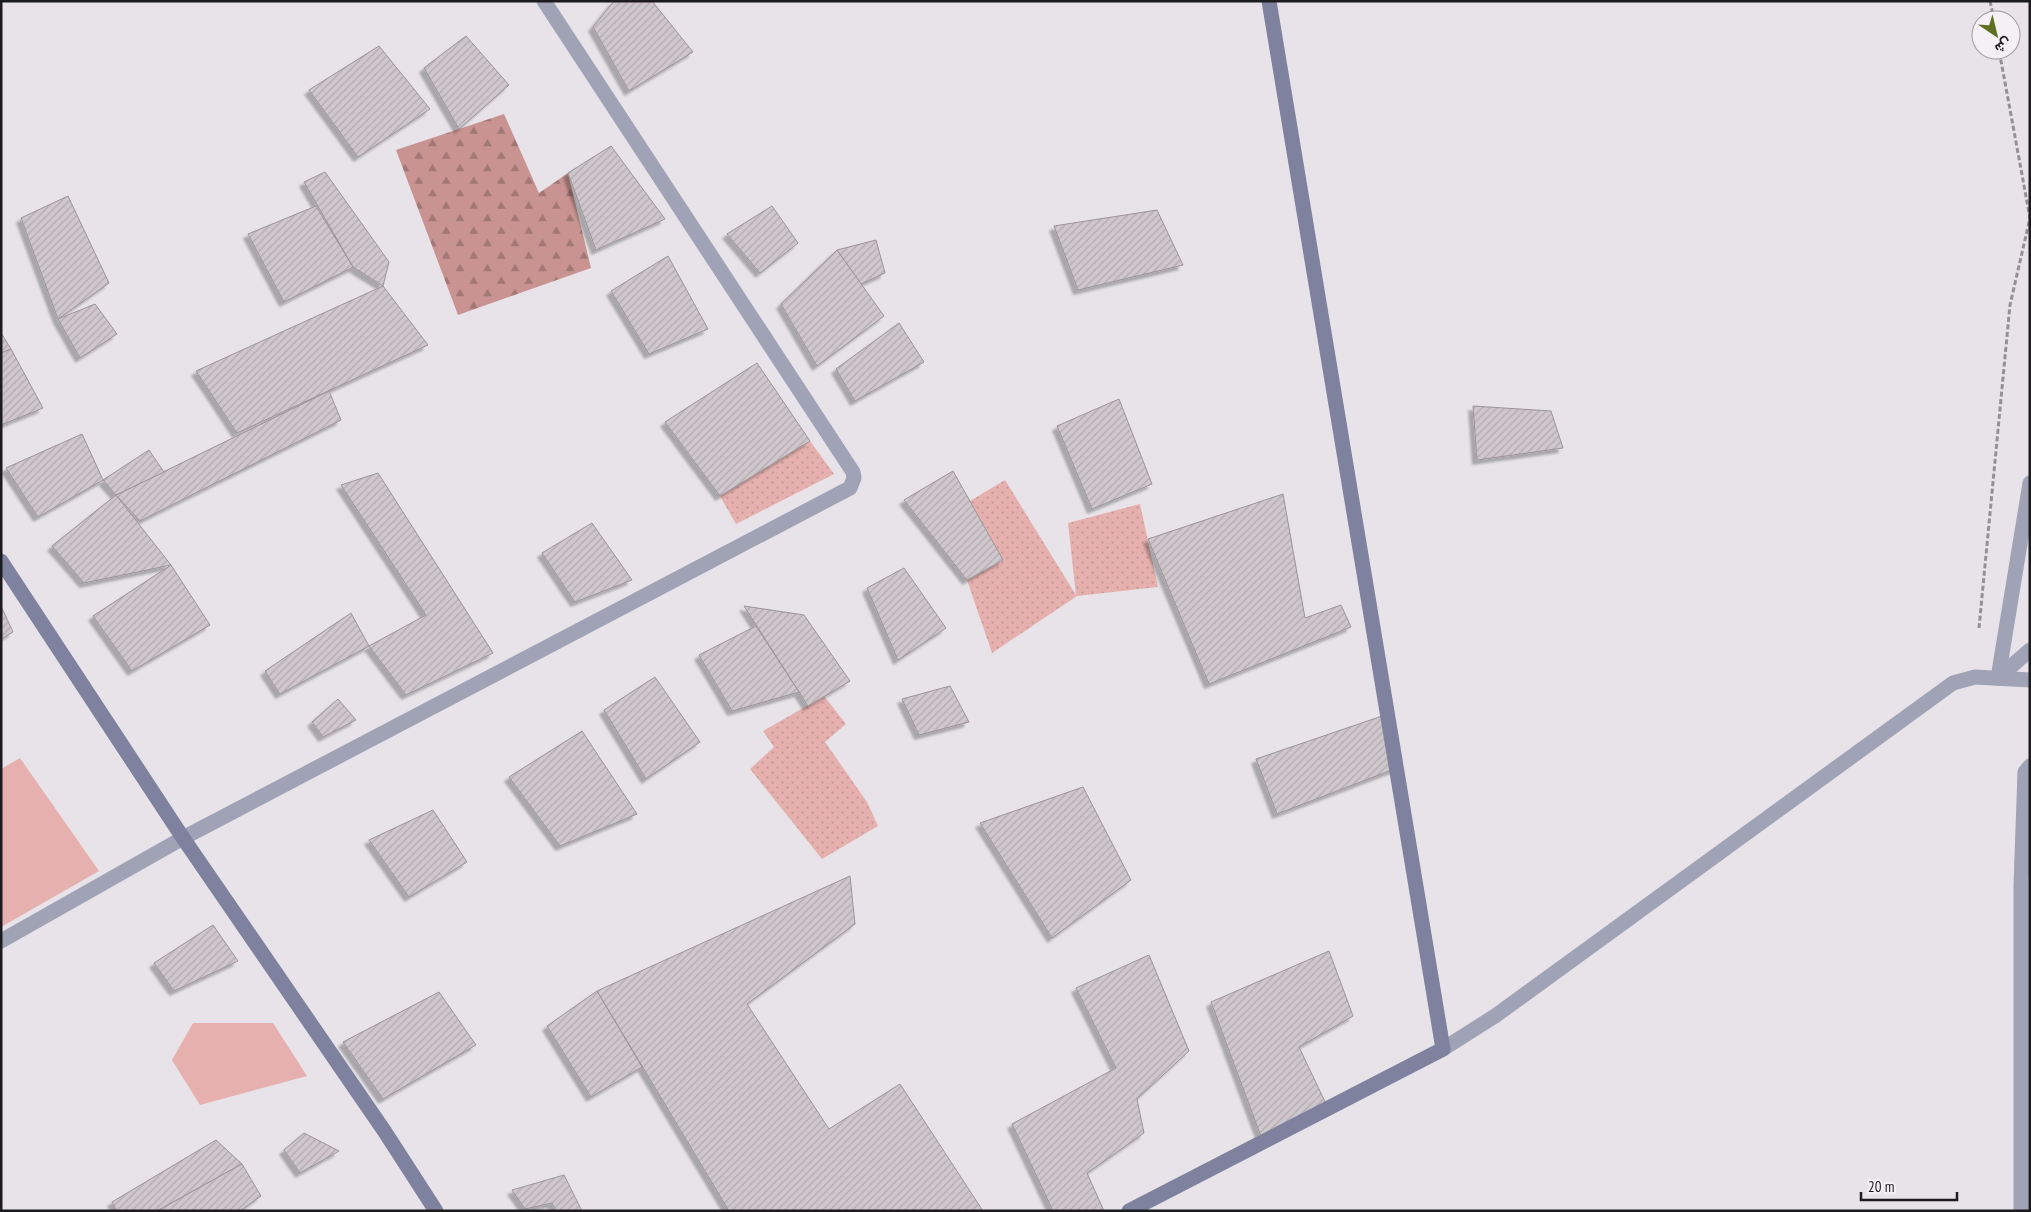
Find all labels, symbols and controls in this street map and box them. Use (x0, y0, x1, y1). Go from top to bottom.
north arrow (1971, 10, 2021, 60)
text: ش (1991, 33, 2016, 58)
scale bar (1861, 1170, 1957, 1202)
text: 20 m (1868, 1177, 1894, 1196)

